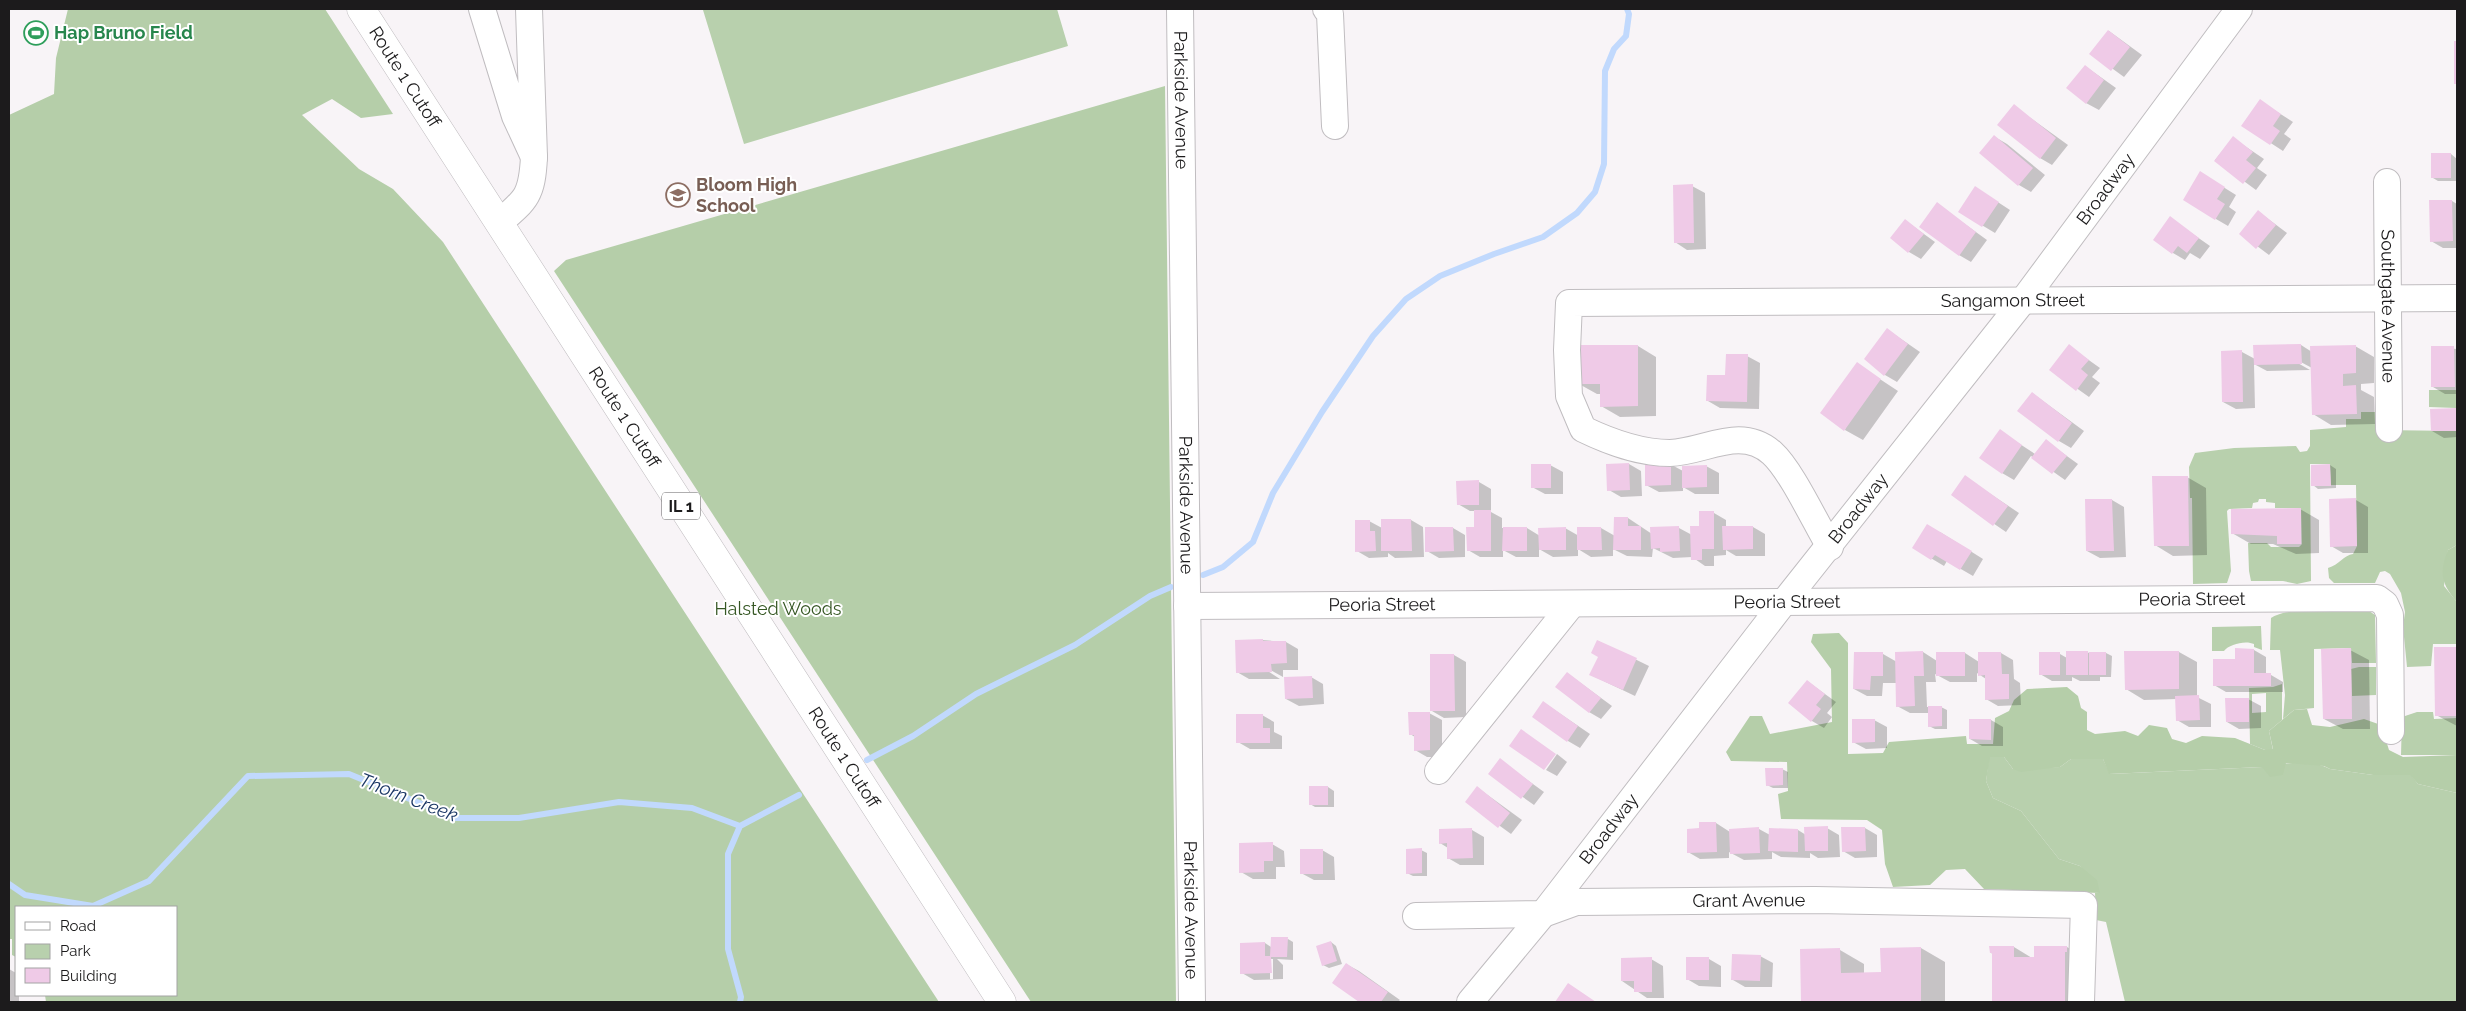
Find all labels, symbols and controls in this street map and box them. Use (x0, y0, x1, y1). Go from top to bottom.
sports icon: Hap Bruno Field (23, 20, 49, 46)
place label: Hap Bruno Field (54, 22, 193, 43)
street label: Route 1 Cutoff (365, 22, 446, 132)
street label: Parkside Avenue (1170, 31, 1193, 170)
street label: Broadway (2072, 149, 2139, 229)
place label: Bloom High School (696, 174, 797, 216)
school or university icon: Bloom High School (665, 182, 691, 208)
street label: Southgate Avenue (2377, 229, 2400, 383)
street label: Sangamon Street (1941, 289, 2085, 311)
street label: Route 1 Cutoff (585, 363, 666, 472)
street label: Parkside Avenue (1175, 436, 1198, 575)
street label: Broadway (1824, 469, 1892, 547)
road number: IL 1 (662, 492, 700, 520)
street label: Peoria Street (2138, 588, 2246, 610)
street label: Peoria Street (1733, 591, 1841, 612)
street label: Peoria Street (1328, 593, 1436, 615)
park label: Halsted Woods (714, 598, 842, 619)
street label: Route 1 Cutoff (804, 703, 885, 812)
water label: Thorn Creek (357, 768, 461, 826)
street label: Broadway (1575, 789, 1642, 868)
street label: Parkside Avenue (1180, 841, 1203, 980)
street label: Grant Avenue (1692, 889, 1806, 911)
legend (15, 906, 178, 996)
text: Road (60, 917, 96, 935)
text: Park (60, 942, 91, 960)
text: Building (60, 967, 117, 985)

